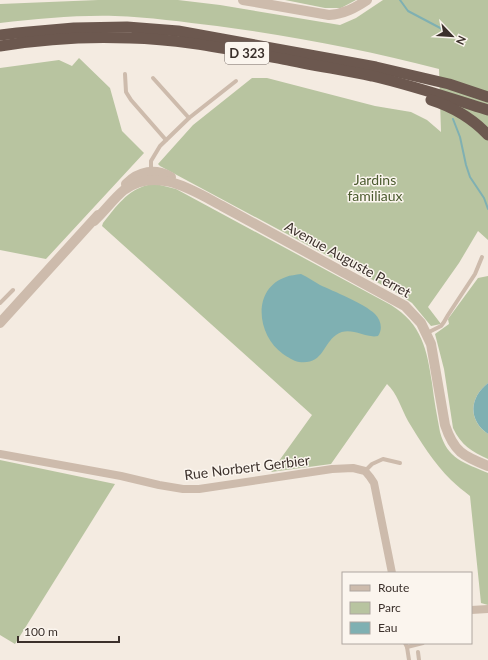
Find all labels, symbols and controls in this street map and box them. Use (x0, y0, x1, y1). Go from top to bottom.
north arrow (432, 16, 472, 56)
text: N (454, 34, 469, 47)
road number: D 323 (225, 42, 269, 64)
park label: Jardins familiaux (347, 171, 403, 204)
street label: Avenue Auguste Perret (282, 217, 414, 301)
street label: Rue Norbert Gerbier (183, 451, 311, 483)
legend (342, 572, 472, 644)
text: Route (378, 580, 409, 595)
text: Parc (378, 600, 401, 615)
scale bar (18, 618, 119, 644)
text: Eau (378, 620, 398, 635)
text: 100 m (24, 624, 58, 639)

